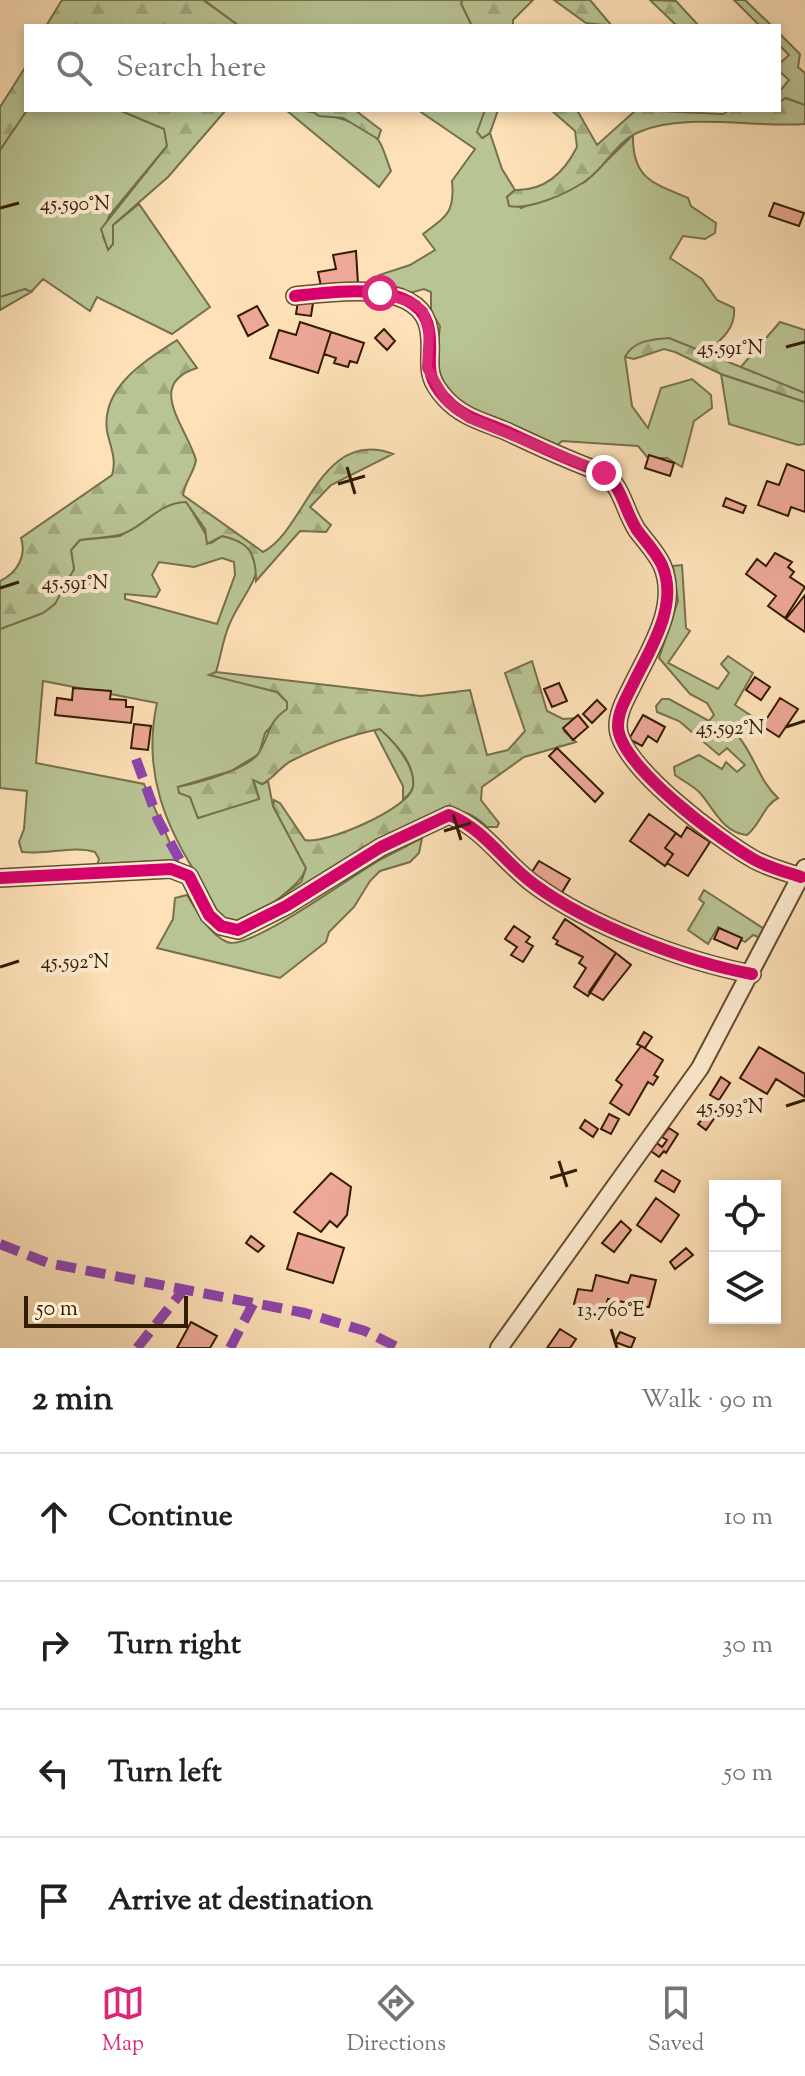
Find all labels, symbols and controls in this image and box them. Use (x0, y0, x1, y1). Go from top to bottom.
search box (24, 24, 781, 112)
icon: search (52, 46, 96, 90)
text: Search here (116, 47, 266, 90)
text: 45.590°N (40, 191, 110, 220)
route start (362, 275, 398, 311)
text: 45.591°N (697, 335, 763, 364)
route end (586, 455, 622, 491)
text: 45.591°N (42, 570, 108, 599)
text: 45.592°N (696, 715, 764, 744)
text: 45.592°N (41, 949, 109, 978)
text: 45.593°N (696, 1094, 764, 1123)
map controls (709, 1180, 781, 1324)
button: locate (709, 1180, 781, 1252)
button: layers (709, 1252, 781, 1324)
scale bar (24, 1292, 188, 1328)
text: 50 m (36, 1294, 78, 1326)
text: 13.760°E (577, 1297, 645, 1326)
text: 2 min (32, 1376, 113, 1425)
text: Walk · 90 m (641, 1382, 773, 1419)
icon: ahead (32, 1495, 76, 1539)
text: Continue (108, 1496, 233, 1539)
text: 10 m (724, 1499, 773, 1536)
icon: right (32, 1623, 76, 1667)
text: Turn right (108, 1624, 241, 1667)
text: 30 m (722, 1627, 773, 1664)
icon: left (32, 1751, 76, 1795)
text: Turn left (108, 1752, 222, 1795)
text: 50 m (723, 1755, 773, 1792)
icon: arrive (32, 1879, 76, 1923)
text: Arrive at destination (108, 1880, 373, 1923)
tab: Map (101, 1981, 145, 2061)
tab: Directions (347, 1981, 446, 2061)
tab: Saved (648, 1981, 704, 2061)

